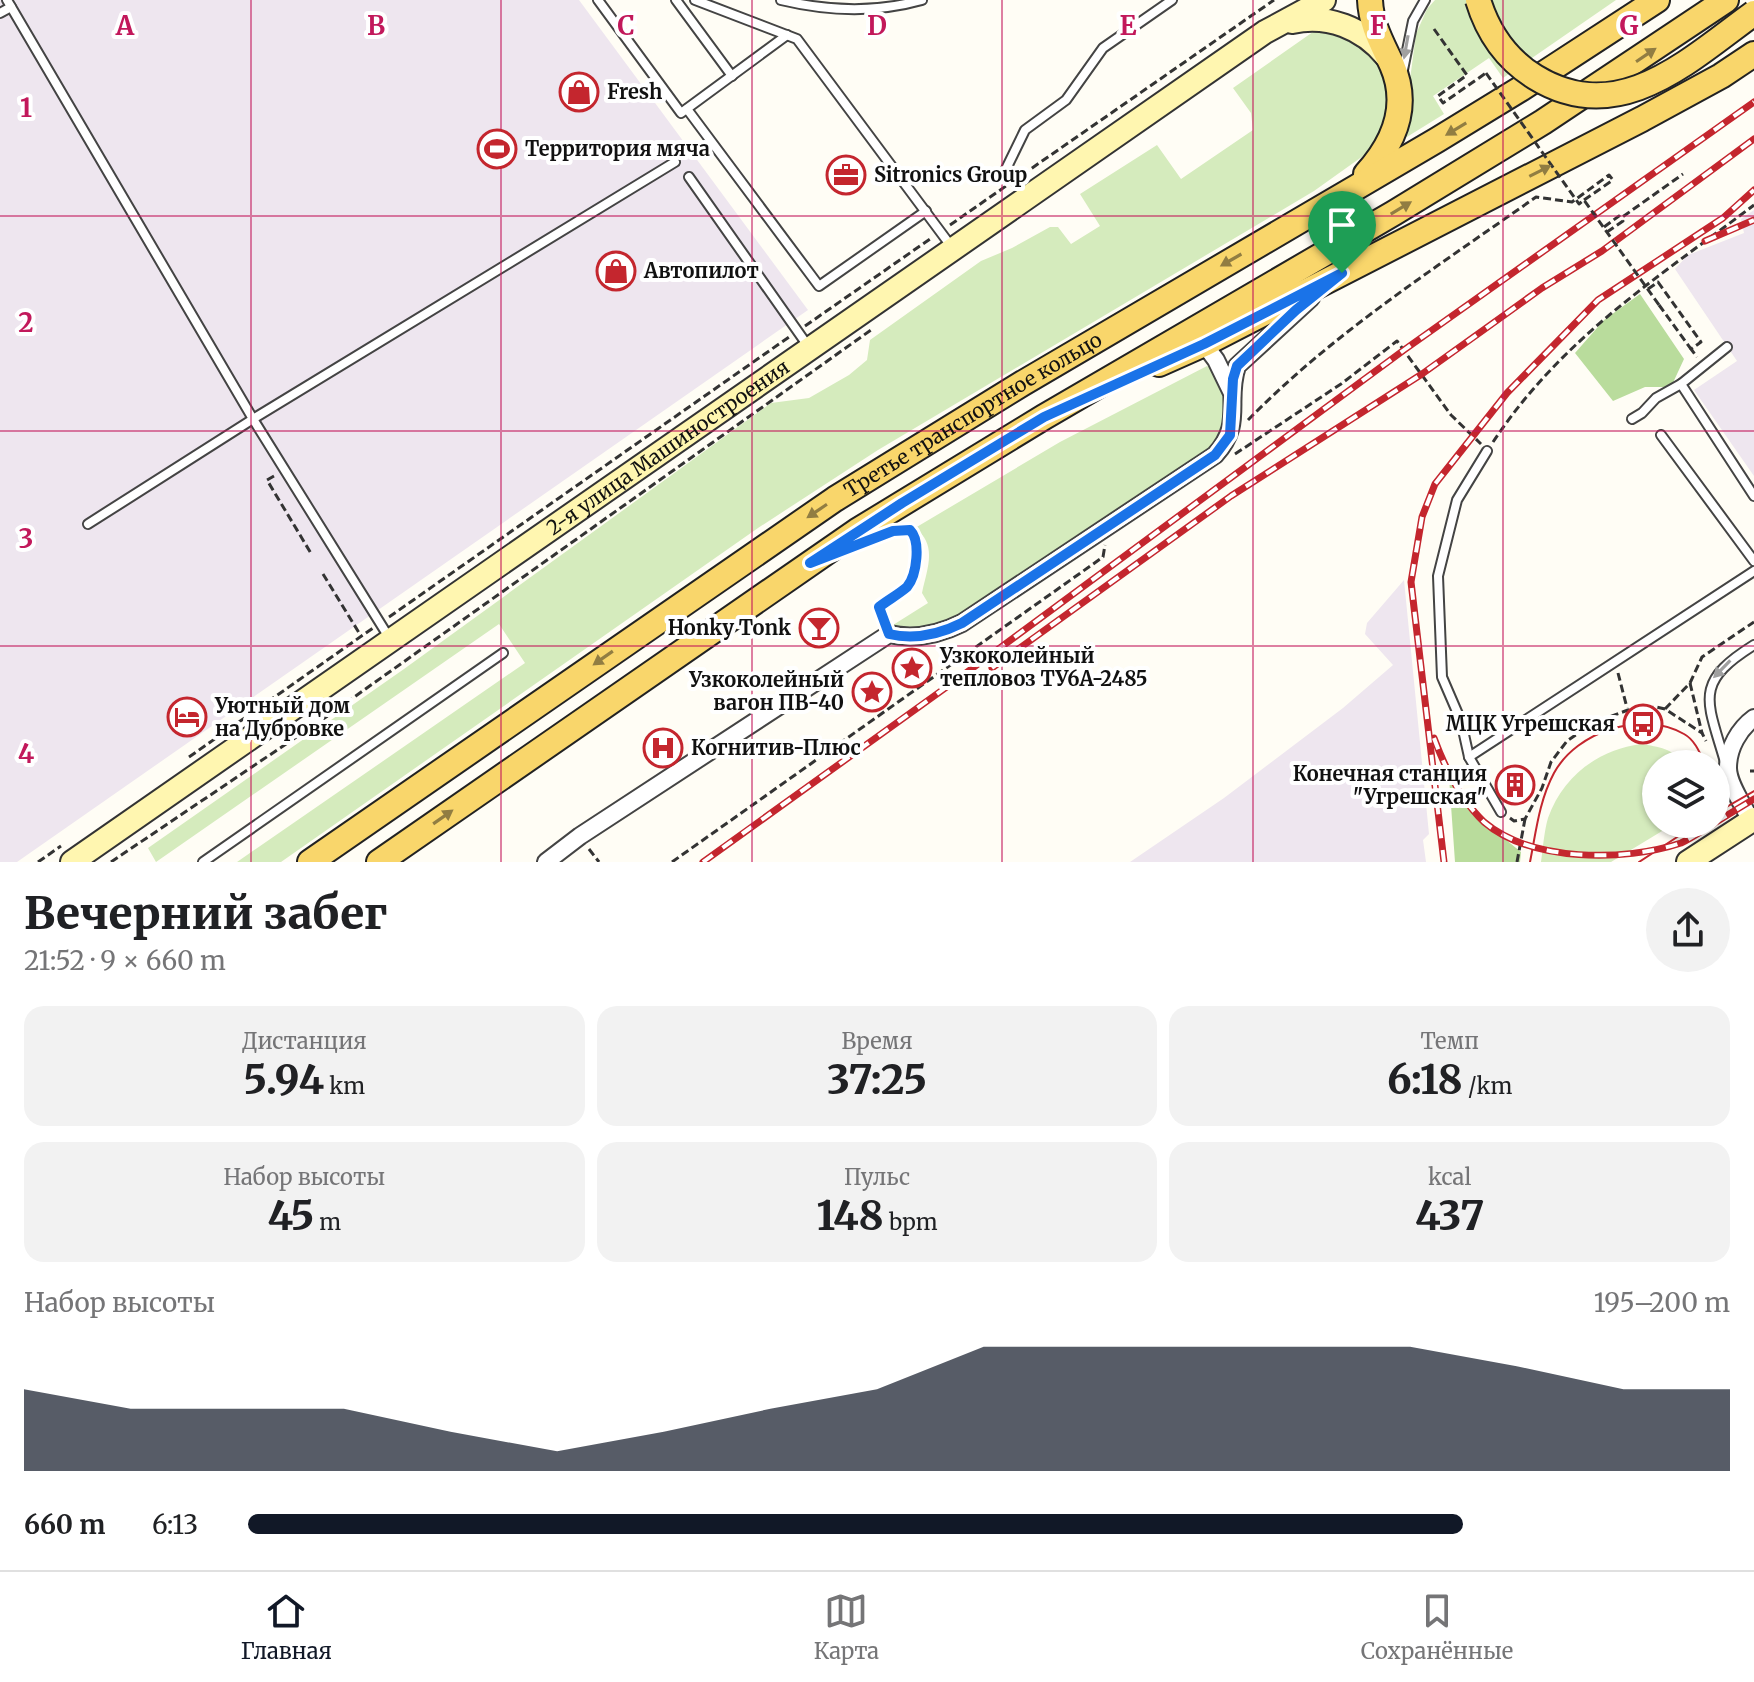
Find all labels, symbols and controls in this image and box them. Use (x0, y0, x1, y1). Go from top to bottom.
text: A (115, 9, 135, 42)
text: B (367, 9, 385, 42)
text: C (617, 9, 635, 42)
text: D (867, 9, 887, 42)
text: E (1120, 9, 1137, 42)
text: F (1370, 9, 1386, 42)
text: G (1620, 9, 1639, 42)
one-way arrow (1400, 35, 1412, 60)
one-way arrow (1635, 48, 1656, 63)
shop icon: Fresh (558, 71, 600, 113)
place label: Fresh (607, 79, 663, 104)
text: 1 (20, 91, 32, 124)
one-way arrow (1445, 122, 1467, 136)
sports icon: Территория мяча (476, 128, 518, 170)
place label: Территория мяча (525, 136, 710, 161)
office icon: Sitronics Group (825, 154, 867, 196)
place label: Sitronics Group (874, 162, 1028, 187)
one-way arrow (1529, 165, 1552, 178)
pin (1308, 191, 1376, 273)
one-way arrow (1390, 201, 1412, 215)
icon: arrive (1320, 203, 1364, 247)
shop icon: Автопилот (595, 250, 637, 292)
one-way arrow (1220, 253, 1242, 267)
place label: Автопилот (643, 258, 759, 283)
text: 2 (18, 306, 34, 339)
street label: Третье транспортное кольцо (839, 326, 1106, 502)
street label: 2-я улица Машиностроения (542, 354, 794, 540)
one-way arrow (807, 503, 828, 518)
text: 3 (19, 522, 33, 555)
bar icon: Honky Tonk (798, 607, 840, 649)
place label: Honky Tonk (668, 615, 791, 640)
place label: Узкоколейный тепловоз ТУ6А-2485 (939, 643, 1148, 691)
place icon: Узкоколейный тепловоз ТУ6А-2485 (891, 647, 933, 689)
one-way arrow (592, 650, 613, 665)
one-way arrow (1714, 659, 1732, 678)
place label: Узкоколейный вагон ПВ-40 (688, 667, 844, 715)
place icon: Узкоколейный вагон ПВ-40 (851, 671, 893, 713)
place label: Уютный дом на Дубровке (214, 693, 350, 741)
hotel icon: Уютный дом на Дубровке (166, 696, 208, 738)
bus stop icon: МЦК Угрешская (1622, 703, 1664, 745)
place label: МЦК Угрешская (1446, 711, 1615, 736)
hospital icon: Когнитив-Плюс (642, 727, 684, 769)
place label: Когнитив-Плюс (691, 735, 861, 760)
text: 4 (18, 737, 35, 770)
map controls (1642, 750, 1730, 838)
button: layers (1642, 750, 1730, 838)
place label: Конечная станция "Угрешская" (1293, 761, 1487, 809)
building icon: Конечная станция "Угрешская" (1494, 764, 1536, 806)
one-way arrow (432, 810, 453, 825)
text: Вечерний забег (24, 886, 387, 941)
button: share (1646, 888, 1730, 972)
text: 21:52 · 9 × 660 m (24, 944, 226, 977)
text: Дистанция (242, 1027, 367, 1055)
text: Время (841, 1027, 913, 1055)
text: Темп (1420, 1027, 1479, 1055)
text: 5.94 (244, 1055, 324, 1105)
text: 37:25 (827, 1055, 927, 1105)
text: 6:18 (1387, 1055, 1463, 1105)
text: km (324, 1072, 365, 1100)
text: /km (1463, 1072, 1512, 1100)
text: Набор высоты (223, 1163, 385, 1191)
text: Пульс (844, 1163, 910, 1191)
text: kcal (1428, 1163, 1471, 1191)
text: 45 (268, 1191, 314, 1241)
text: 148 (816, 1191, 884, 1241)
text: 437 (1415, 1191, 1484, 1241)
text: m (314, 1208, 341, 1236)
text: bpm (884, 1208, 938, 1236)
text: Набор высоты (24, 1286, 215, 1319)
text: 195–200 m (1594, 1286, 1730, 1319)
text: 660 m (24, 1508, 105, 1541)
text: 6:13 (152, 1508, 198, 1541)
tab: Главная (241, 1589, 332, 1665)
tab: Карта (814, 1589, 879, 1665)
tab: Сохранённые (1361, 1589, 1513, 1665)

